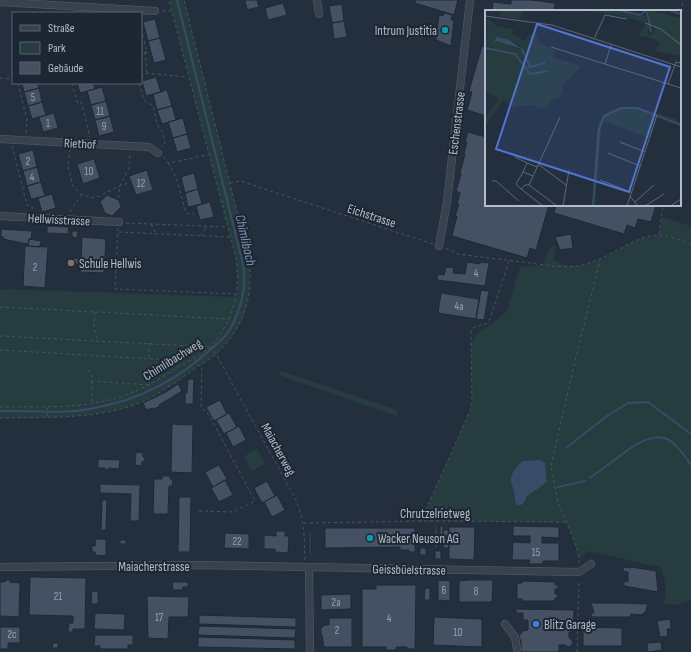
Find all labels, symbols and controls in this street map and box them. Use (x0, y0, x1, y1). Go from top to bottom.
inset map (485, 10, 681, 206)
legend (12, 12, 142, 84)
text: Straße (48, 21, 75, 36)
place label: Intrum Justitia (375, 23, 437, 39)
marker: Intrum Justitia (440, 25, 450, 35)
text: Park (48, 41, 66, 56)
text: Gebäude (48, 61, 83, 76)
house number: 5 (31, 91, 35, 104)
street label: Eschenstrasse (445, 91, 469, 155)
house number: 11 (96, 105, 104, 118)
house number: 1 (46, 117, 50, 130)
house number: 9 (102, 120, 107, 133)
street label: Riethof (63, 135, 97, 153)
house number: 2 (26, 155, 31, 168)
house number: 10 (85, 165, 93, 178)
house number: 4 (30, 171, 35, 184)
house number: 12 (137, 177, 146, 190)
street label: Eichstrasse (345, 201, 398, 231)
street label: Hellwisstrasse (27, 210, 91, 230)
water label: Chimlibach (231, 213, 260, 267)
place label: Schule Hellwis (79, 256, 142, 272)
marker: Schule Hellwis (66, 258, 76, 268)
house number: 2 (33, 261, 38, 274)
house number: 4 (474, 267, 479, 280)
house number: 4a (455, 300, 463, 313)
street label: Chimlibachweg (140, 335, 205, 384)
street label: Maiacherweg (257, 420, 299, 479)
street label: Chrutzelrietweg (400, 506, 470, 522)
place label: Wacker Neuson AG (378, 531, 459, 547)
marker: Wacker Neuson AG (365, 533, 375, 543)
house number: 22 (232, 535, 242, 548)
house number: 15 (532, 546, 540, 559)
street label: Maiacherstrasse (118, 559, 190, 575)
street label: Geissbüelstrasse (372, 561, 446, 579)
house number: 6 (442, 584, 447, 597)
house number: 8 (474, 585, 479, 598)
house number: 21 (54, 590, 62, 603)
house number: 2a (332, 596, 340, 609)
house number: 17 (155, 611, 164, 624)
house number: 4 (387, 612, 392, 625)
place label: Blitz Garage (544, 617, 596, 633)
marker: Blitz Garage (531, 619, 541, 629)
house number: 2 (335, 624, 340, 637)
house number: 10 (454, 626, 462, 639)
house number: 2c (8, 628, 16, 641)

